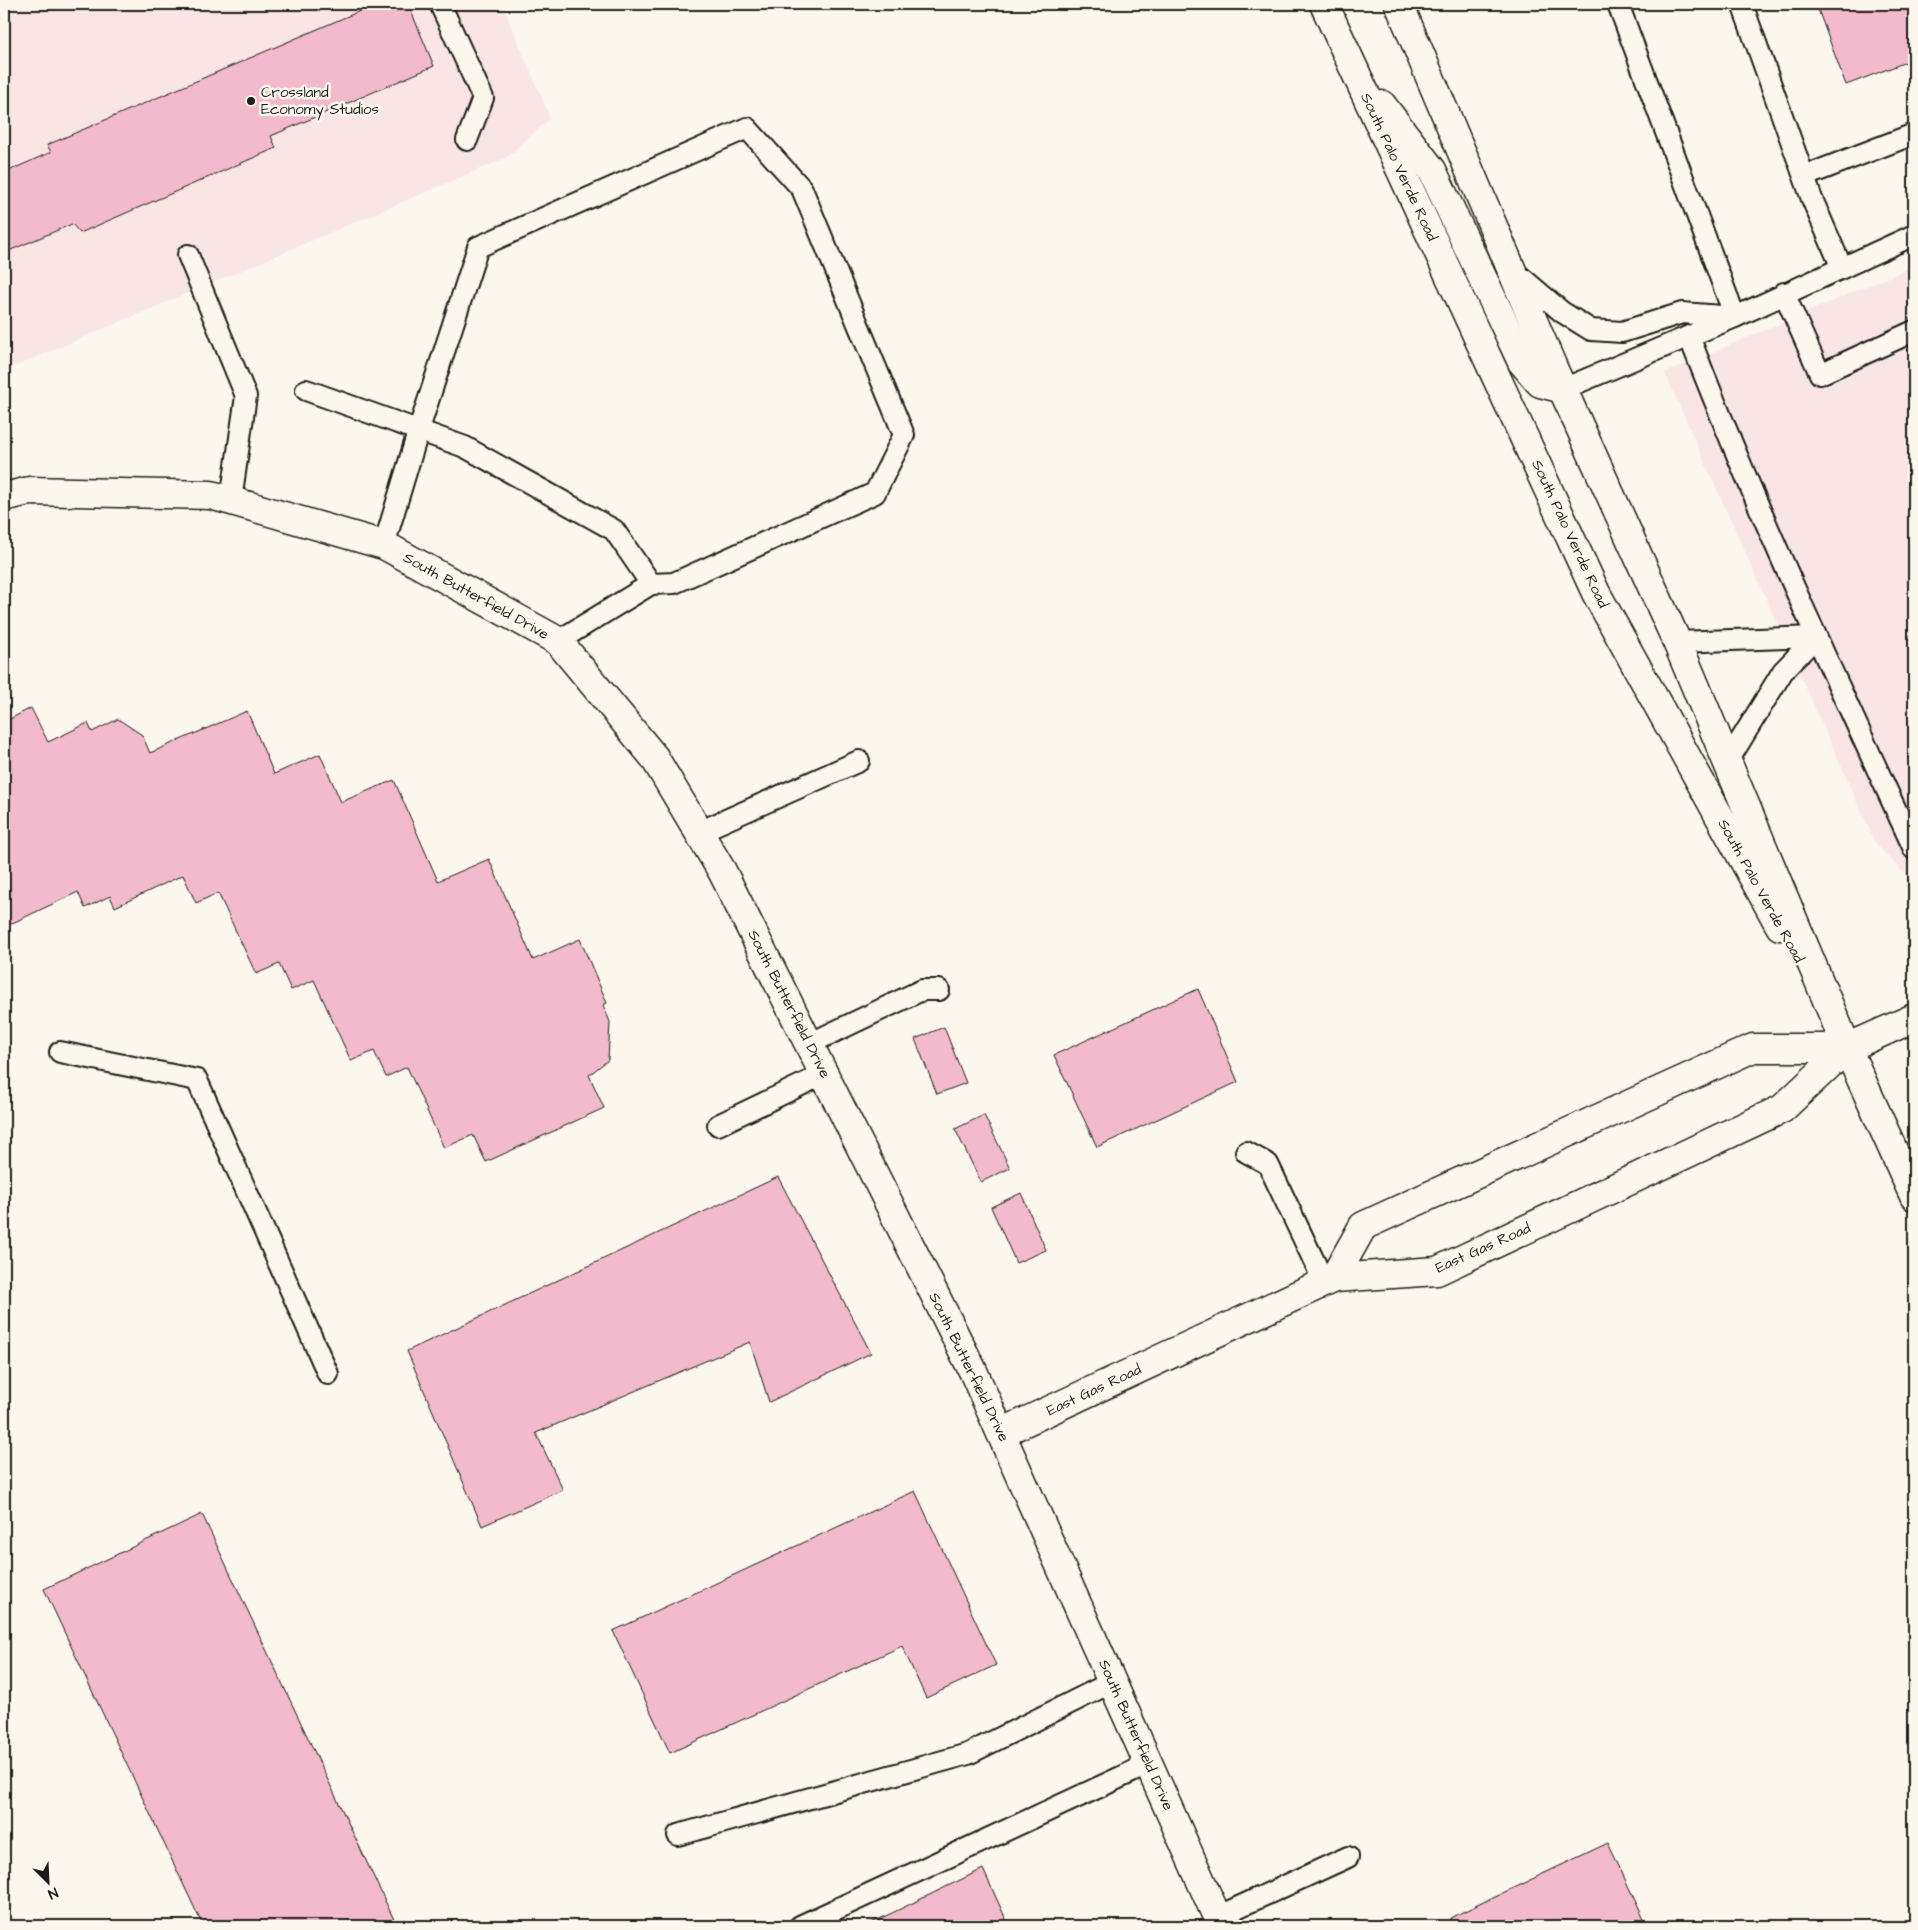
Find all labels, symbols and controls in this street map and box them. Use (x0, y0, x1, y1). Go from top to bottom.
place label: Crossland Economy Studios (261, 82, 379, 121)
street label: South Palo Verde Road (1355, 89, 1443, 245)
marker: Crossland Economy Studios (245, 95, 257, 107)
street label: South Palo Verde Road (1526, 456, 1614, 612)
street label: South Butterfield Drive (399, 547, 553, 645)
street label: South Palo Verde Road (1713, 815, 1809, 967)
street label: South Butterfield Drive (743, 926, 835, 1082)
street label: East Gas Road (1432, 1218, 1534, 1278)
street label: South Butterfield Drive (924, 1289, 1014, 1445)
street label: East Gas Road (1043, 1359, 1145, 1421)
street label: South Butterfield Drive (1093, 1656, 1179, 1814)
north arrow (22, 1858, 72, 1908)
text: N (45, 1882, 61, 1904)

